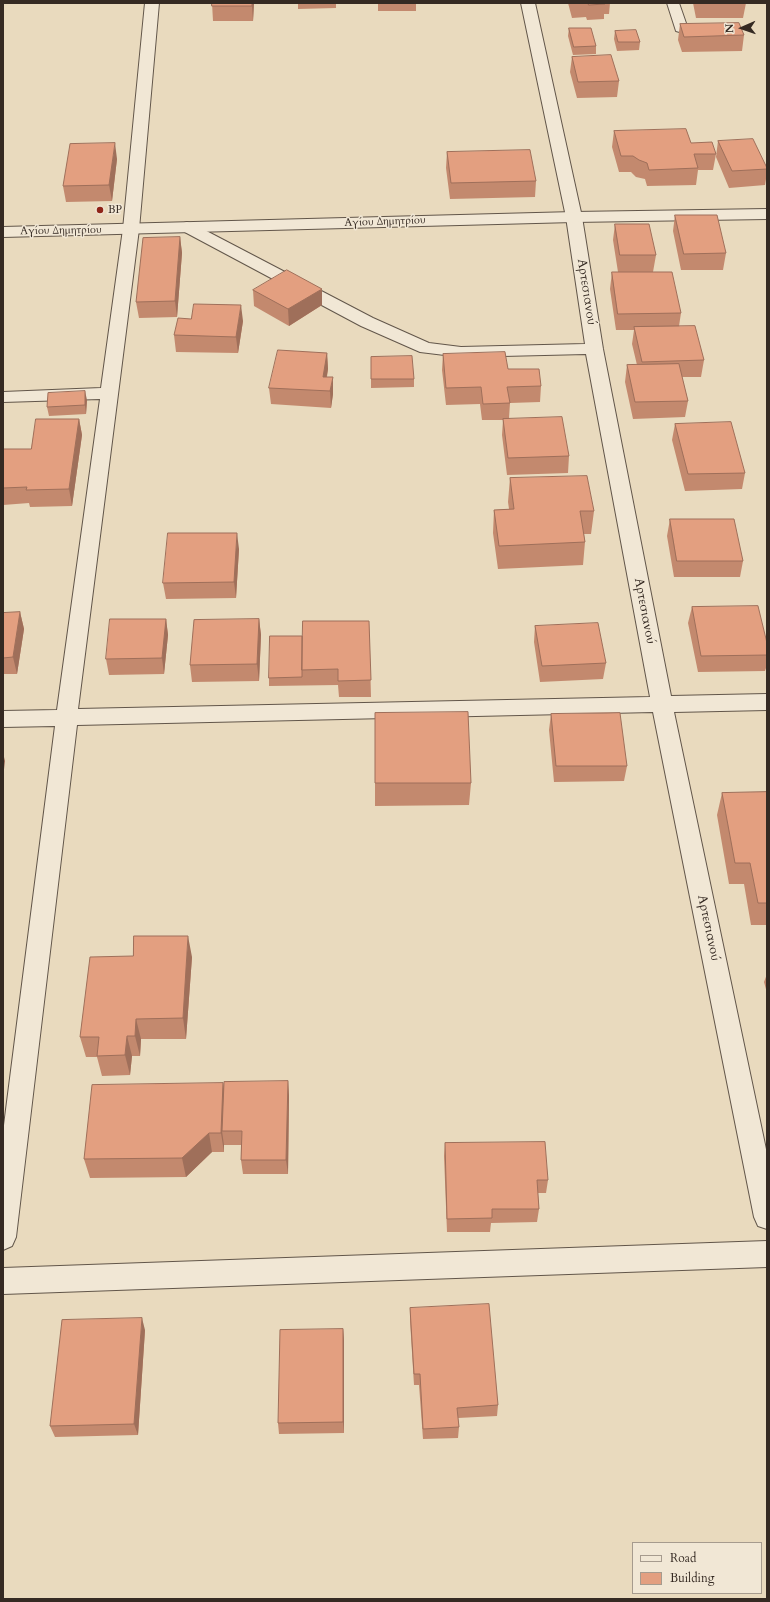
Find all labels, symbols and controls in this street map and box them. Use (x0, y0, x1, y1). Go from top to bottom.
north arrow (722, 8, 762, 48)
text: N (722, 23, 737, 33)
place label: BP (108, 203, 122, 217)
marker: BP (95, 205, 105, 215)
street label: Αγίου Δημητρίου (344, 214, 426, 230)
street label: Αγίου Δημητρίου (20, 224, 102, 238)
street label: Αρτεσιανού (573, 258, 599, 326)
street label: Αρτεσιανού (630, 577, 658, 645)
street label: Αρτεσιανού (693, 894, 723, 962)
legend (632, 1542, 762, 1594)
text: Road (670, 1550, 696, 1566)
text: Building (670, 1570, 714, 1586)

